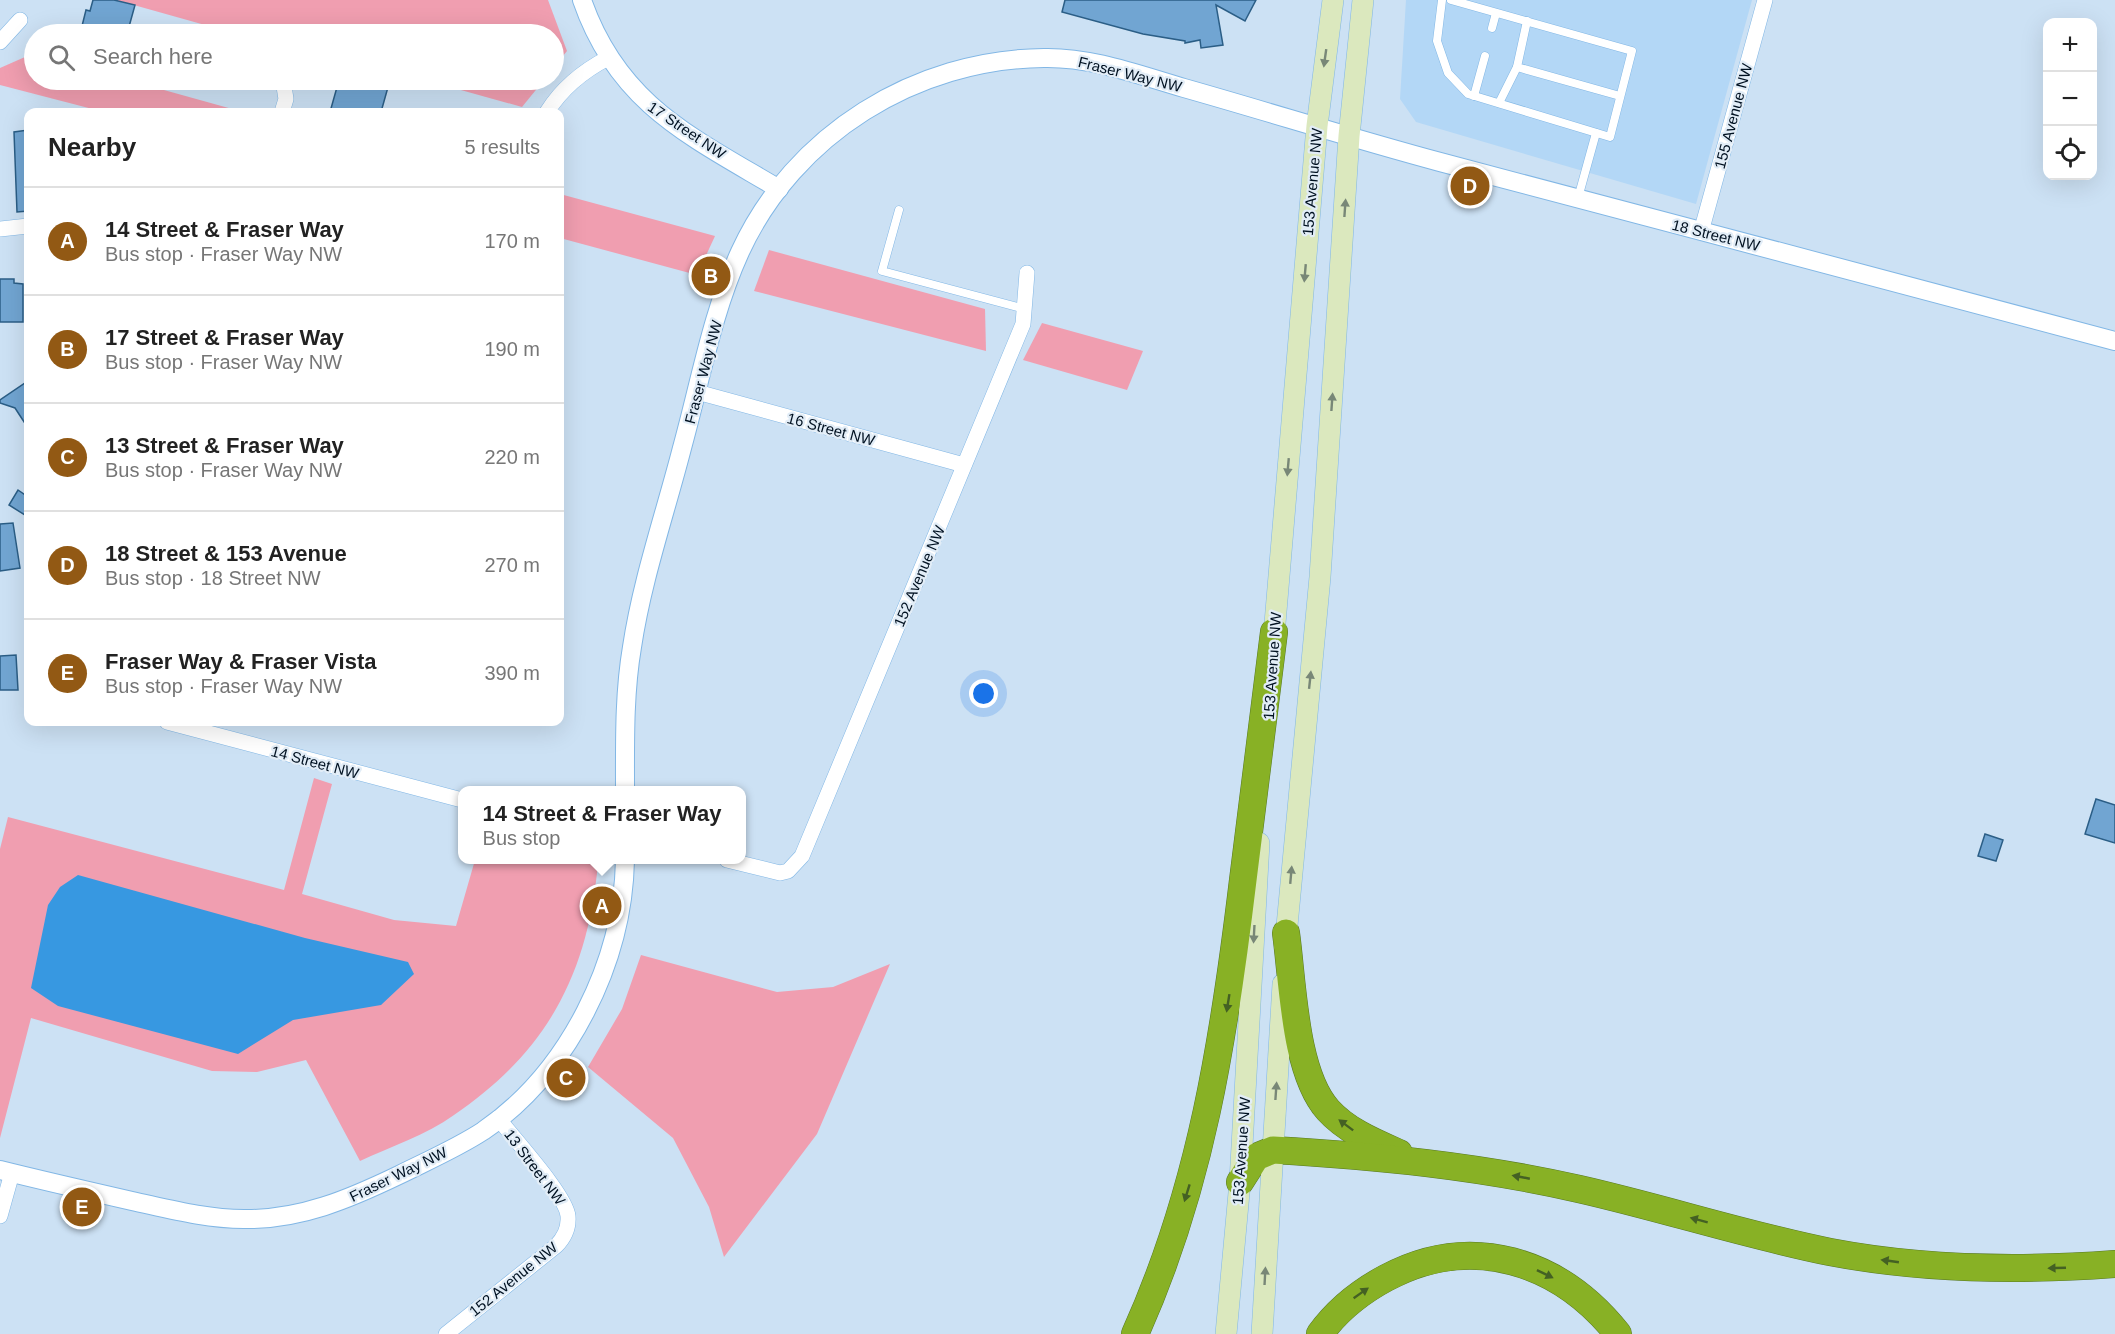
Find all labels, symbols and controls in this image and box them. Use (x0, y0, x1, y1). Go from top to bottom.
map controls (2043, 18, 2097, 180)
button: + (2043, 18, 2097, 72)
search box (24, 24, 564, 90)
icon: search (45, 41, 78, 74)
text: Search here (93, 44, 213, 69)
one-way arrow (1321, 49, 1330, 68)
street label: Fraser Way NW (1076, 53, 1184, 95)
street label: 155 Avenue NW (1711, 61, 1755, 170)
button: − (2043, 72, 2097, 126)
street label: 17 Street NW (645, 98, 730, 163)
button: locate (2043, 126, 2097, 180)
street label: 153 Avenue NW (1299, 127, 1325, 237)
text: Nearby (48, 132, 136, 162)
text: 5 results (464, 136, 540, 158)
pin: D (1450, 164, 1490, 208)
one-way arrow (1340, 198, 1349, 217)
street label: 18 Street NW (1670, 216, 1763, 254)
text: 14 Street & Fraser Way (105, 217, 344, 242)
text: A (60, 230, 75, 252)
text: 170 m (484, 230, 540, 252)
text: Bus stop · Fraser Way NW (105, 243, 342, 265)
pin: B (692, 254, 730, 298)
one-way arrow (1300, 263, 1310, 282)
street label: Fraser Way NW (681, 318, 725, 425)
text: 17 Street & Fraser Way (105, 325, 344, 350)
text: B (60, 338, 75, 360)
text: 190 m (484, 338, 540, 360)
text: Bus stop · Fraser Way NW (105, 351, 342, 373)
one-way arrow (1327, 393, 1337, 412)
street label: 16 Street NW (785, 409, 877, 449)
text: 13 Street & Fraser Way (105, 433, 344, 458)
text: C (60, 446, 75, 468)
text: 220 m (484, 446, 540, 468)
one-way arrow (1283, 458, 1293, 477)
text: Bus stop · Fraser Way NW (105, 459, 342, 481)
street label: 152 Avenue NW (890, 522, 948, 629)
text: 18 Street & 153 Avenue (105, 541, 347, 566)
text: D (60, 554, 75, 576)
text: 270 m (484, 554, 540, 576)
text: Bus stop · 18 Street NW (105, 567, 321, 589)
street label: 153 Avenue NW (1260, 611, 1284, 721)
text: Fraser Way & Fraser Vista (105, 649, 376, 674)
text: E (61, 662, 74, 684)
text: 390 m (484, 662, 540, 684)
one-way arrow (1305, 671, 1315, 690)
text: Bus stop · Fraser Way NW (105, 675, 342, 697)
your location (969, 679, 998, 708)
street label: 14 Street NW (269, 742, 361, 782)
popup (458, 786, 746, 864)
text: 14 Street & Fraser Way (483, 801, 721, 826)
text: Bus stop (483, 827, 560, 849)
one-way arrow (1286, 865, 1296, 884)
pin: A (582, 884, 622, 928)
one-way arrow (1249, 924, 1258, 943)
one-way arrow (1223, 993, 1232, 1012)
pin: C (546, 1056, 586, 1100)
one-way arrow (1272, 1082, 1281, 1101)
street label: 153 Avenue NW (1229, 1096, 1253, 1206)
one-way arrow (1338, 1119, 1354, 1131)
street label: 13 Street NW (501, 1126, 569, 1209)
street label: Fraser Way NW (347, 1143, 450, 1205)
one-way arrow (1512, 1172, 1531, 1181)
pin: E (62, 1184, 101, 1230)
one-way arrow (1182, 1184, 1191, 1202)
one-way arrow (1690, 1215, 1708, 1224)
street label: 152 Avenue NW (466, 1238, 561, 1320)
one-way arrow (1880, 1257, 1899, 1266)
one-way arrow (2047, 1263, 2066, 1273)
one-way arrow (1260, 1266, 1270, 1285)
one-way arrow (1537, 1269, 1554, 1278)
one-way arrow (1353, 1287, 1369, 1299)

